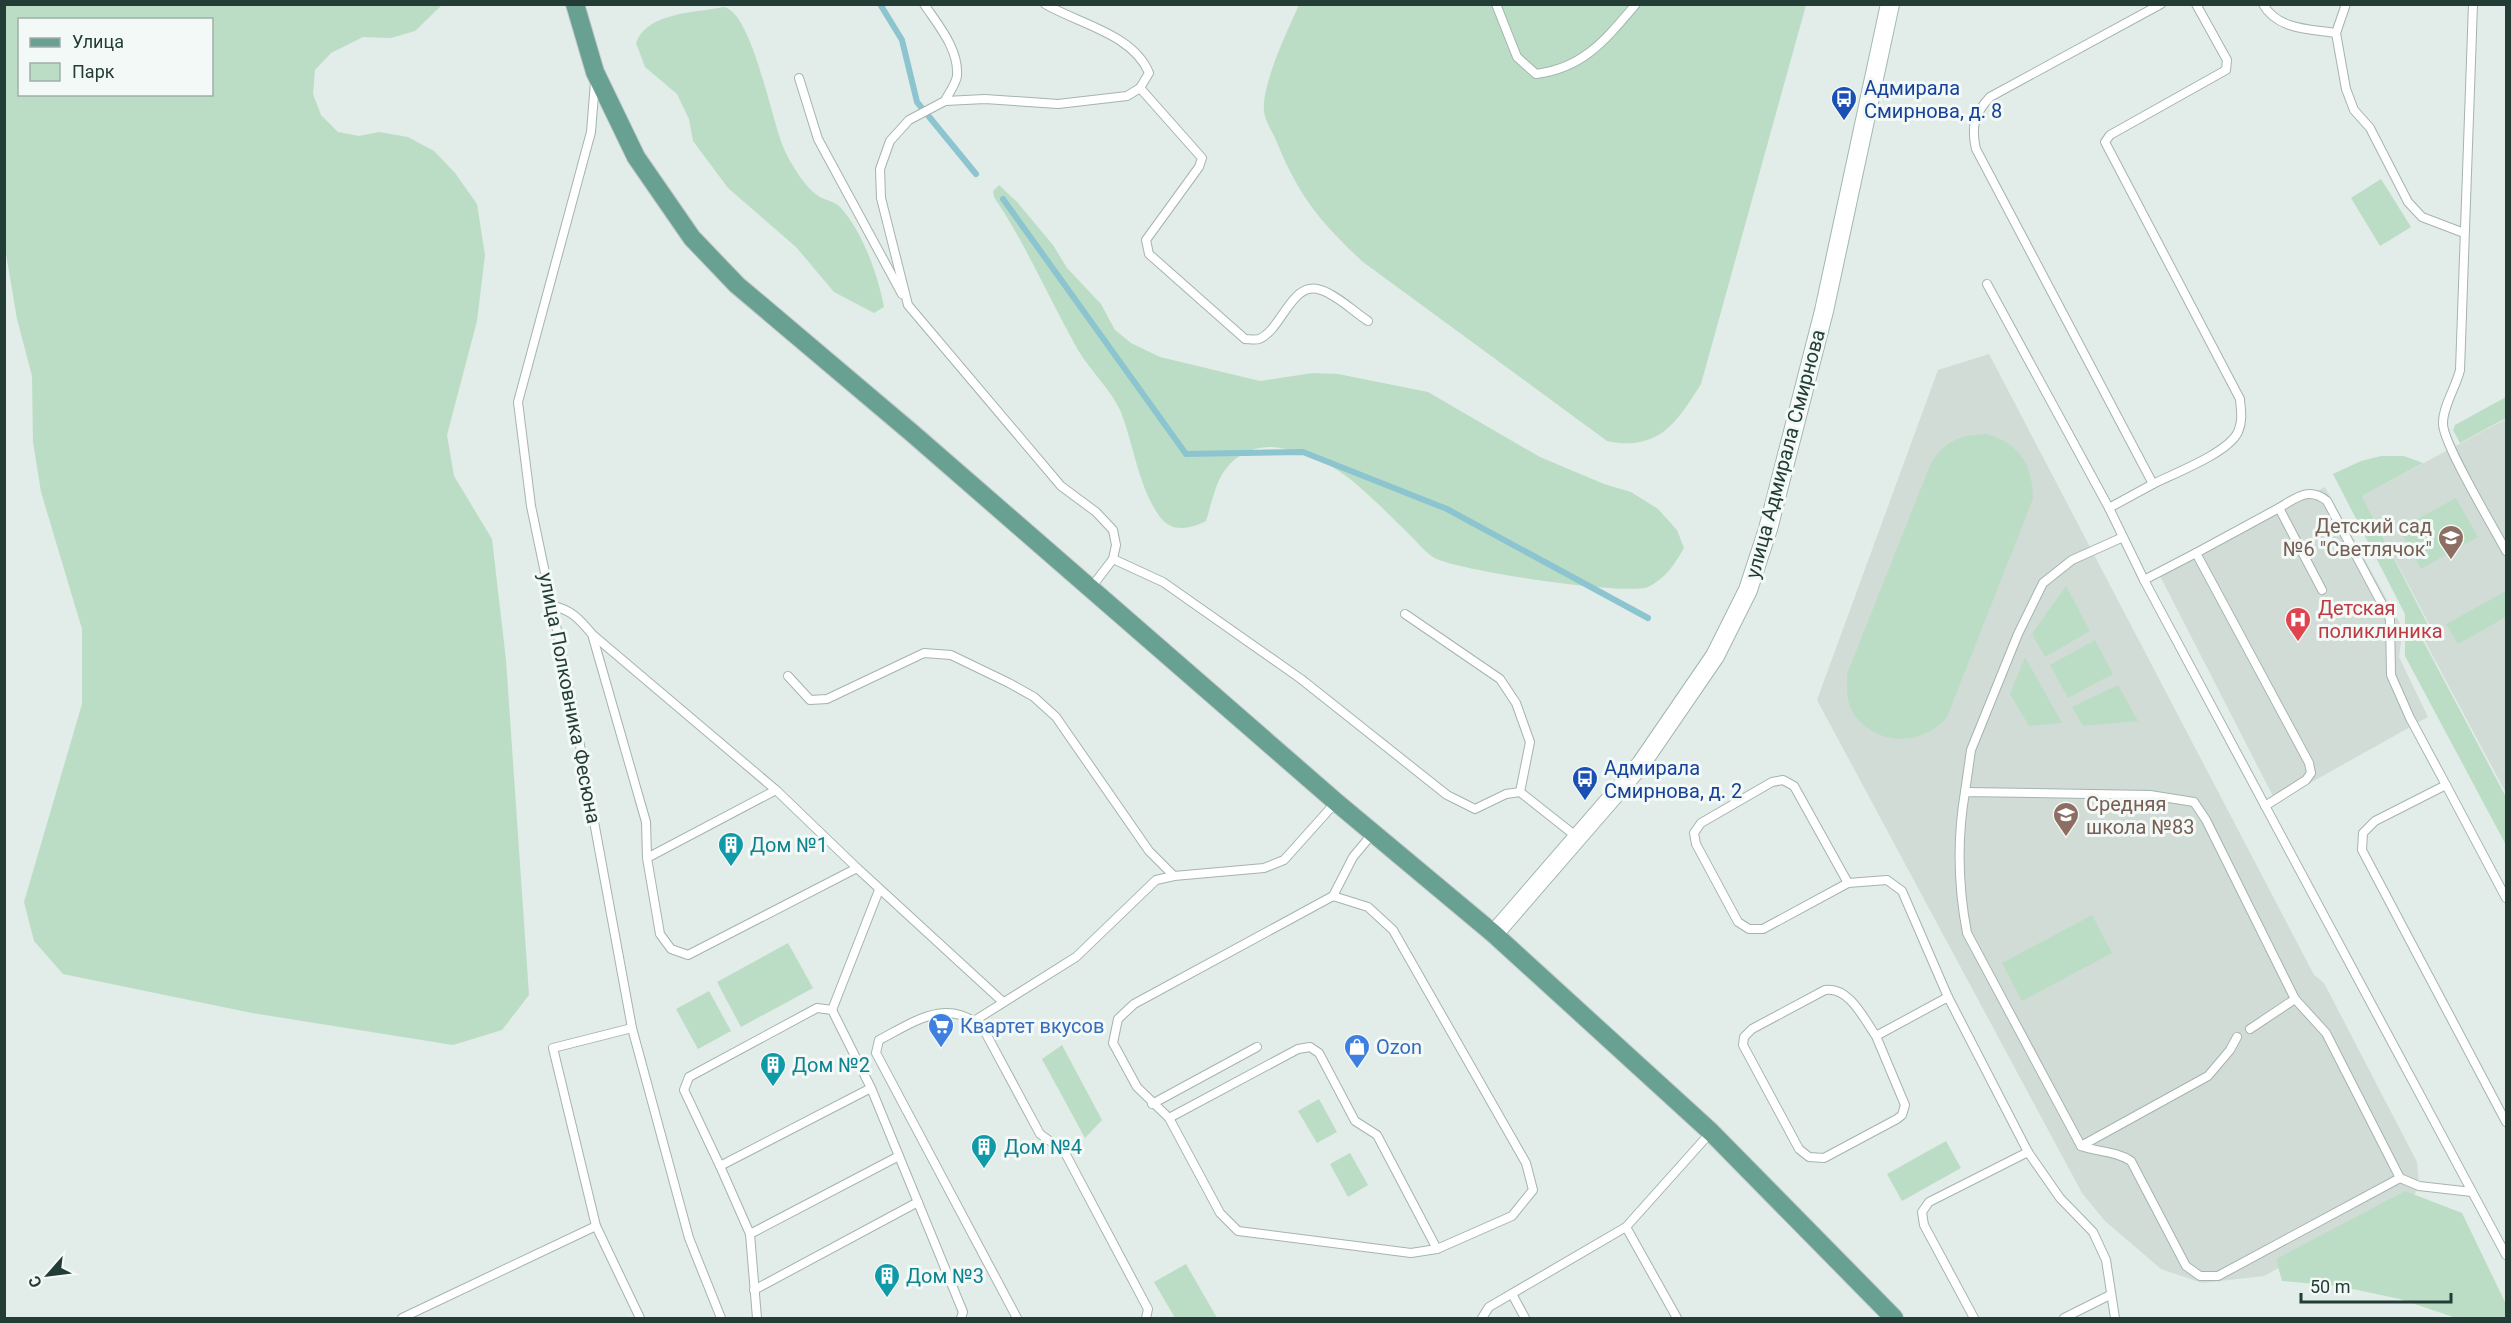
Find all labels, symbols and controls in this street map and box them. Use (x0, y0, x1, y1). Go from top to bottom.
legend (18, 18, 213, 96)
text: Улица (72, 31, 124, 52)
text: Парк (72, 61, 115, 82)
place label: Адмирала Смирнова, д. 8 (1864, 76, 2002, 123)
bus stop icon: Адмирала Смирнова, д. 8 (1829, 84, 1859, 122)
street label: улица Адмирала Смирнова (1740, 327, 1830, 581)
place label: Детский сад №6 "Светлячок" (2283, 514, 2432, 561)
school or university icon: Детский сад №6 "Светлячок" (2436, 523, 2466, 561)
street label: улица Полковника Фесюна (534, 570, 606, 826)
place label: Детская поликлиника (2318, 596, 2443, 643)
hospital icon: Детская поликлиника (2283, 605, 2313, 643)
place label: Адмирала Смирнова, д. 2 (1604, 756, 1742, 803)
bus stop icon: Адмирала Смирнова, д. 2 (1570, 764, 1600, 802)
place label: Средняя школа №83 (2086, 792, 2195, 839)
school or university icon: Средняя школа №83 (2051, 800, 2081, 838)
building icon: Дом №1 (716, 830, 746, 868)
place label: Дом №1 (750, 833, 828, 857)
supermarket icon: Квартет вкусов (926, 1011, 956, 1049)
place label: Квартет вкусов (960, 1014, 1104, 1038)
shop icon: Ozon (1342, 1032, 1372, 1070)
place label: Ozon (1376, 1035, 1422, 1059)
building icon: Дом №2 (758, 1050, 788, 1088)
place label: Дом №2 (792, 1053, 870, 1077)
building icon: Дом №4 (969, 1132, 999, 1170)
place label: Дом №4 (1004, 1135, 1082, 1159)
north arrow (18, 1245, 78, 1305)
building icon: Дом №3 (872, 1261, 902, 1299)
place label: Дом №3 (906, 1264, 984, 1288)
scale bar (2301, 1266, 2451, 1304)
text: С (24, 1273, 46, 1291)
text: 50 m (2310, 1276, 2350, 1297)

